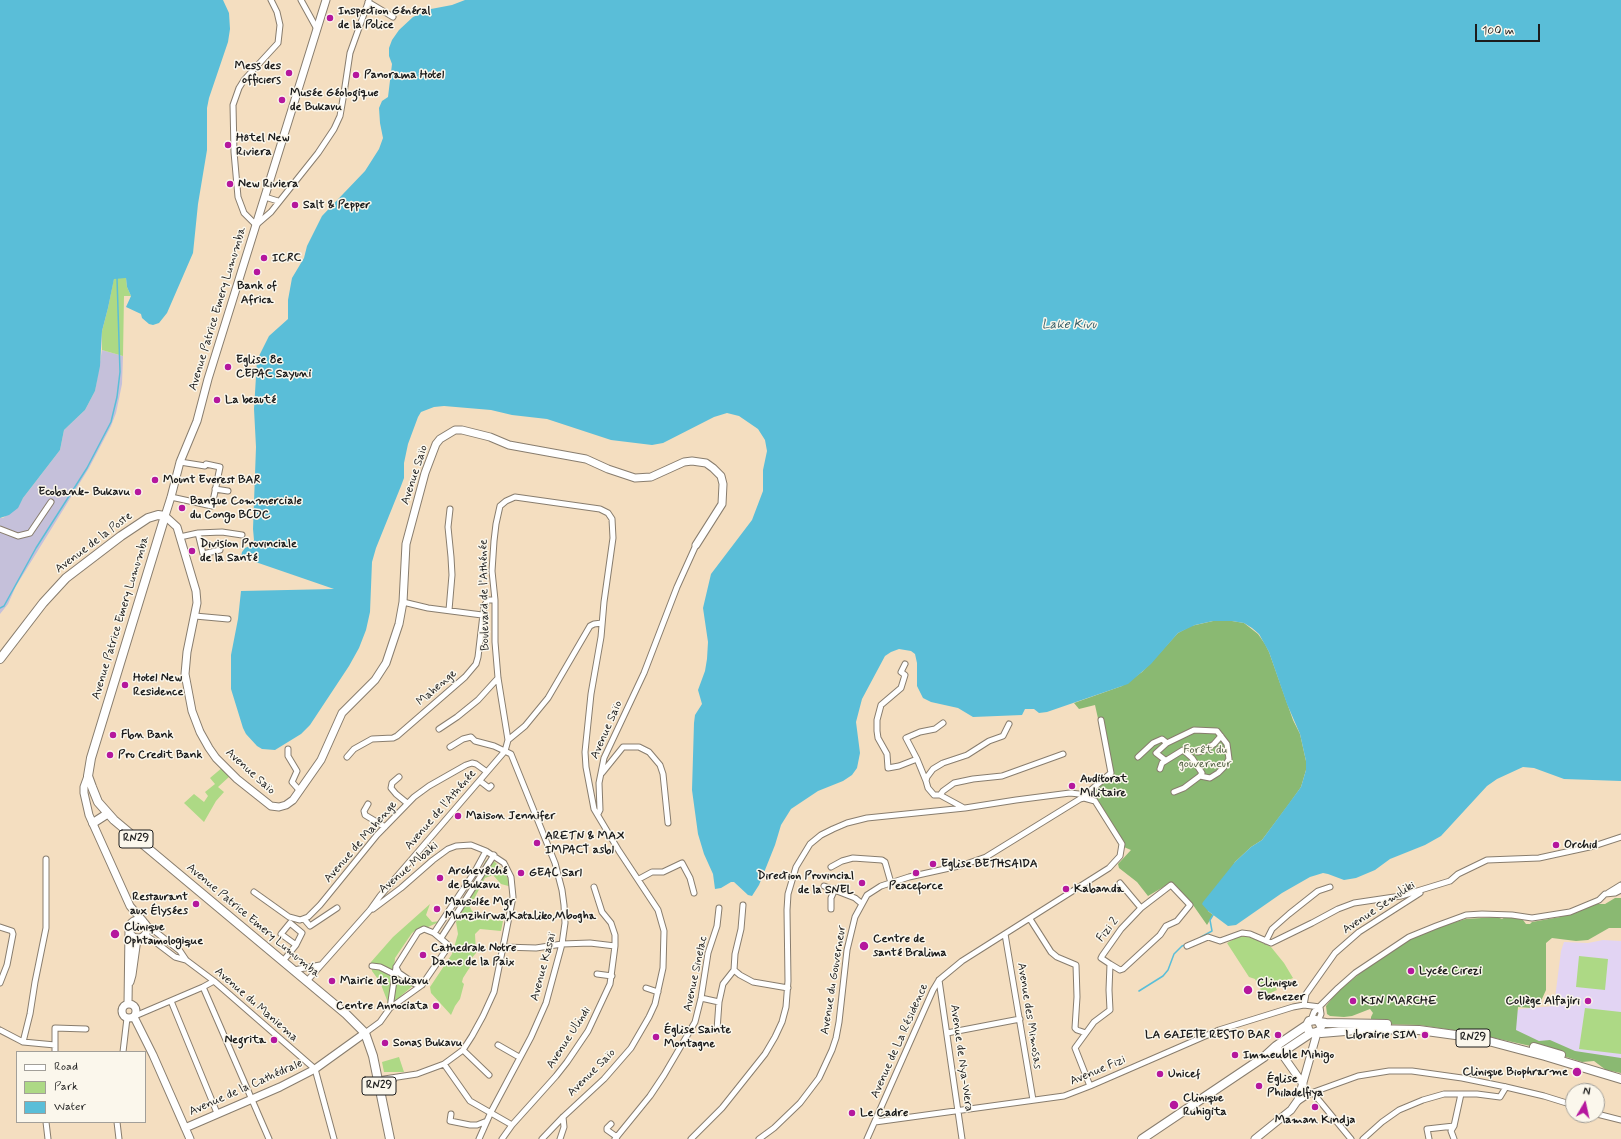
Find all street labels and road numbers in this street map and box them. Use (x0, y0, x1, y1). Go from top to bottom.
street label: Avenue Patrice Emery Lumumba (186, 226, 250, 392)
street label: Avenue Saïo (399, 443, 431, 507)
street label: Avenue de la Poste (53, 509, 135, 577)
street label: Avenue Patrice Emery Lumumba (89, 535, 153, 701)
street label: Boulevard de l'Athénée (477, 539, 493, 651)
street label: Mahenge (414, 667, 460, 709)
street label: Avenue Saïo (588, 699, 626, 761)
street label: Avenue Saïo (222, 746, 278, 798)
street label: Avenue de l'Athénée (402, 767, 480, 853)
street label: Avenue de Mahenge (321, 798, 401, 886)
road number: RN29 (119, 830, 153, 848)
street label: Avenue Mbaki (376, 839, 442, 897)
street label: Avenue Patrice Emery Lumumba (183, 861, 323, 981)
street label: Avenue Semuliki (1340, 878, 1418, 938)
street label: Fizi 2 (1094, 915, 1122, 945)
street label: Avenue du Gouverneur (818, 924, 850, 1036)
street label: Avenue Kasaï (528, 931, 560, 1003)
street label: Avenue Sinelac (681, 935, 711, 1013)
street label: Avenue des Mimosas (1013, 962, 1045, 1070)
street label: Avenue du Maniema (211, 965, 301, 1045)
street label: Avenue de La Résidence (868, 981, 932, 1101)
street label: Avenue de Nya-Wera (946, 1004, 976, 1112)
street label: Avenue Ulindi (544, 1005, 594, 1071)
road number: RN29 (1456, 1029, 1490, 1047)
street label: Avenue Saïo (565, 1046, 619, 1100)
street label: Avenue Fizi (1068, 1053, 1128, 1089)
street label: Avenue de la Cathédrale (187, 1056, 305, 1120)
road number: RN29 (362, 1077, 396, 1095)

